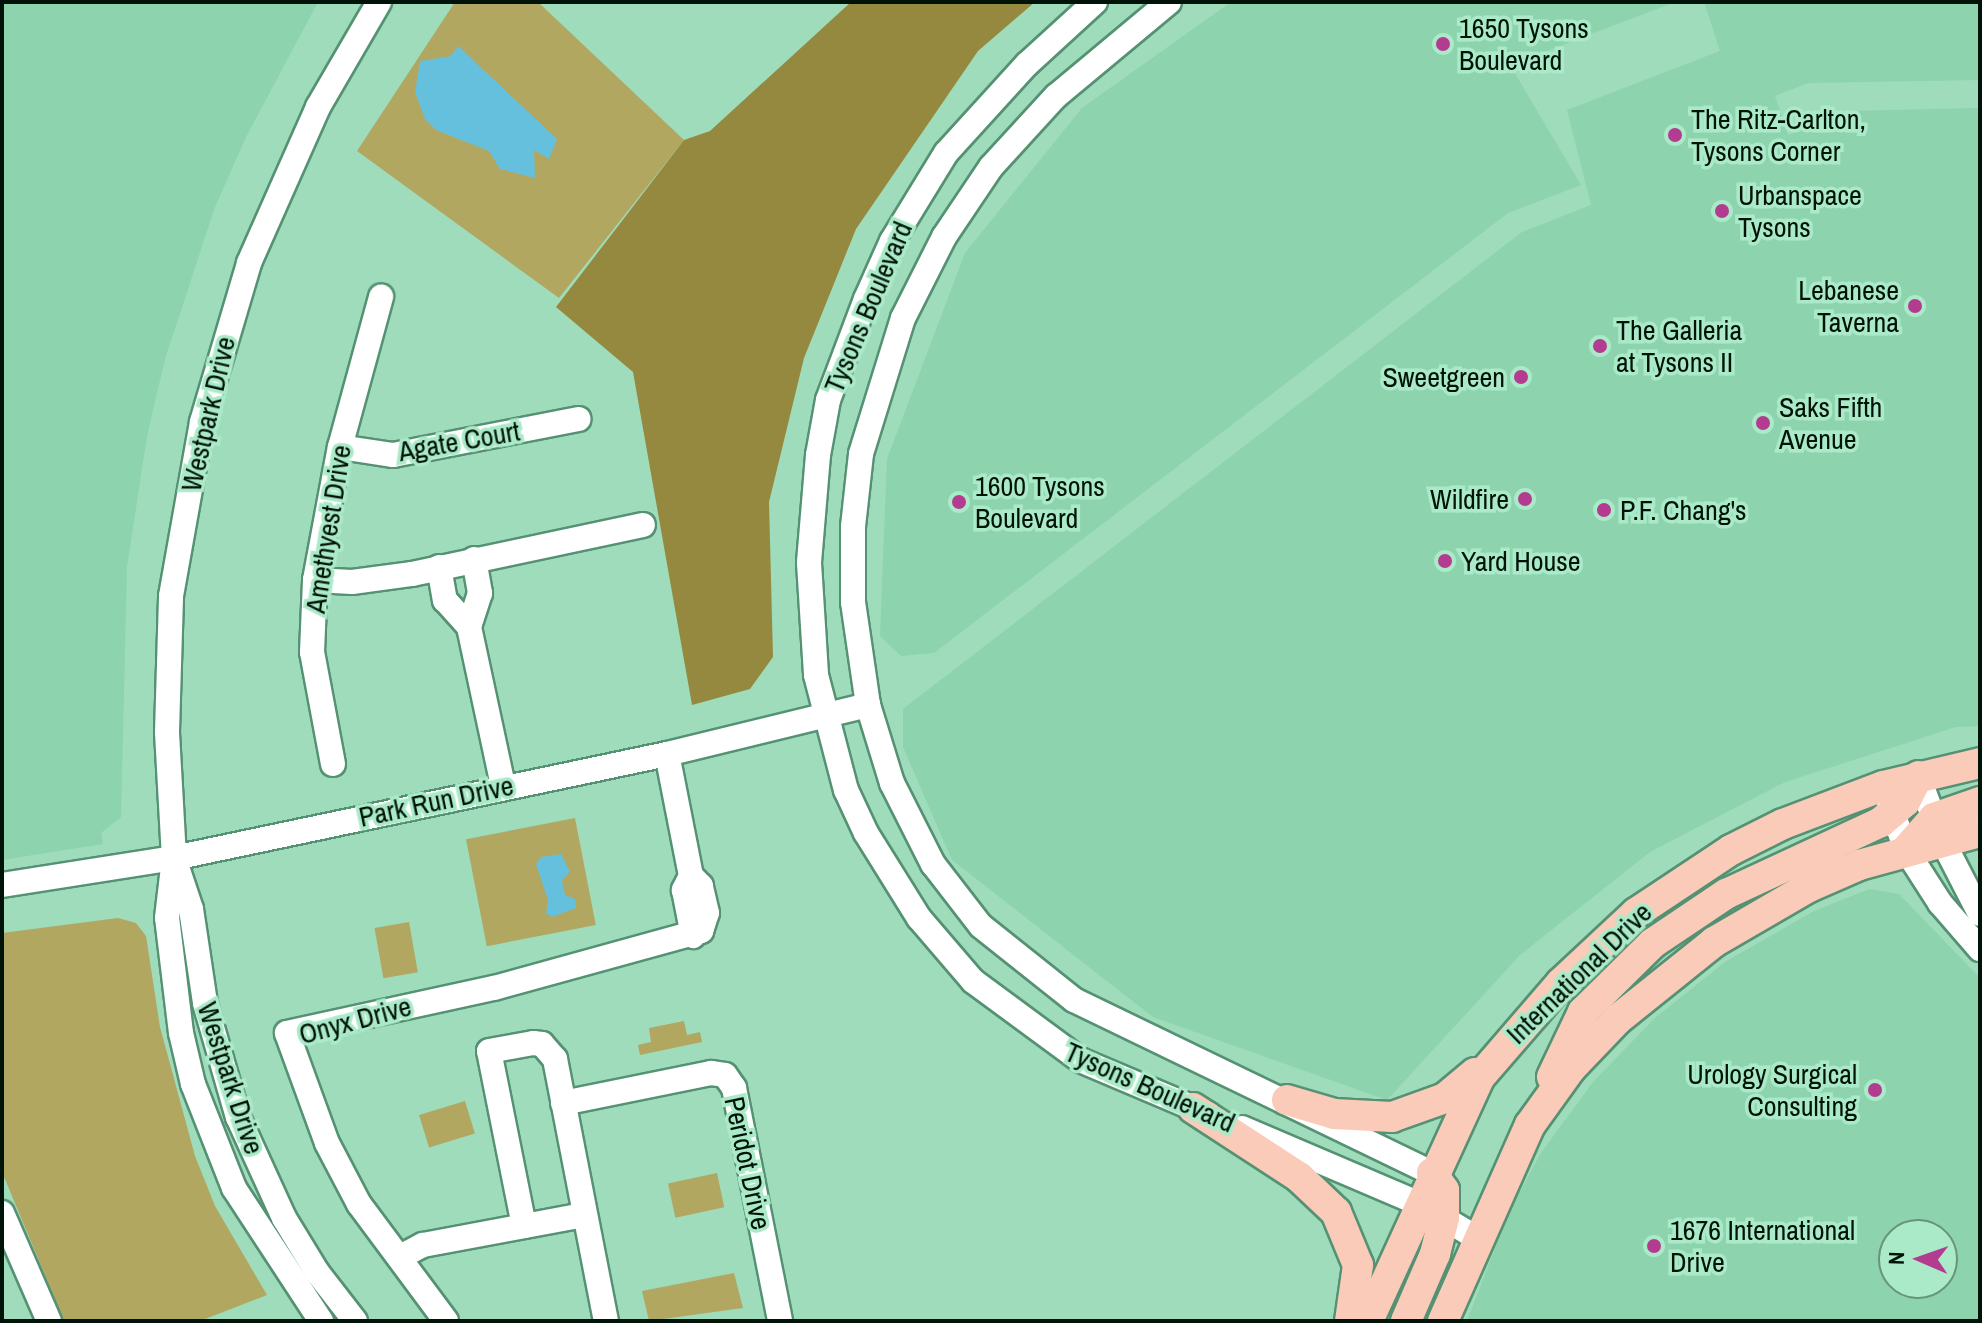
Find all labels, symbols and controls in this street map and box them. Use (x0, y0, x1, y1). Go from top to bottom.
place label: 1650 Tysons Boulevard (1459, 11, 1589, 77)
marker: 1650 Tysons Boulevard (1434, 35, 1452, 53)
place label: The Ritz-Carlton, Tysons Corner (1691, 102, 1866, 168)
marker: The Ritz-Carlton, Tysons Corner (1666, 126, 1684, 144)
place label: Urbanspace Tysons (1738, 178, 1862, 244)
marker: Urbanspace Tysons (1713, 202, 1731, 220)
street label: Tysons Boulevard (817, 216, 919, 398)
place label: Lebanese Taverna (1798, 273, 1899, 339)
marker: Lebanese Taverna (1906, 297, 1924, 315)
place label: The Galleria at Tysons II (1616, 313, 1742, 379)
street label: Westpark Drive (174, 333, 242, 495)
marker: The Galleria at Tysons II (1591, 337, 1609, 355)
place label: Sweetgreen (1382, 360, 1505, 394)
marker: Sweetgreen (1512, 368, 1530, 386)
place label: Saks Fifth Avenue (1779, 390, 1882, 456)
street label: Agate Court (396, 414, 522, 468)
marker: Saks Fifth Avenue (1754, 414, 1772, 432)
street label: Amethyest Drive (298, 443, 358, 615)
place label: 1600 Tysons Boulevard (975, 469, 1105, 535)
place label: Wildfire (1430, 482, 1509, 516)
marker: Wildfire (1516, 490, 1534, 508)
marker: 1600 Tysons Boulevard (950, 493, 968, 511)
place label: P.F. Chang's (1620, 493, 1747, 527)
marker: P.F. Chang's (1595, 501, 1613, 519)
place label: Yard House (1461, 544, 1581, 578)
marker: Yard House (1436, 552, 1454, 570)
street label: Park Run Drive (356, 768, 516, 834)
street label: International Drive (1499, 895, 1659, 1051)
street label: Onyx Drive (295, 989, 415, 1051)
street label: Westpark Drive (191, 998, 271, 1158)
street label: Tysons Boulevard (1060, 1035, 1240, 1139)
place label: Urology Surgical Consulting (1687, 1057, 1857, 1123)
marker: Urology Surgical Consulting (1864, 1079, 1886, 1101)
street label: Peridot Drive (718, 1093, 778, 1233)
place label: 1676 International Drive (1670, 1213, 1855, 1279)
north arrow (1878, 1219, 1958, 1299)
marker: 1676 International Drive (1645, 1237, 1663, 1255)
text: N (1881, 1251, 1911, 1265)

